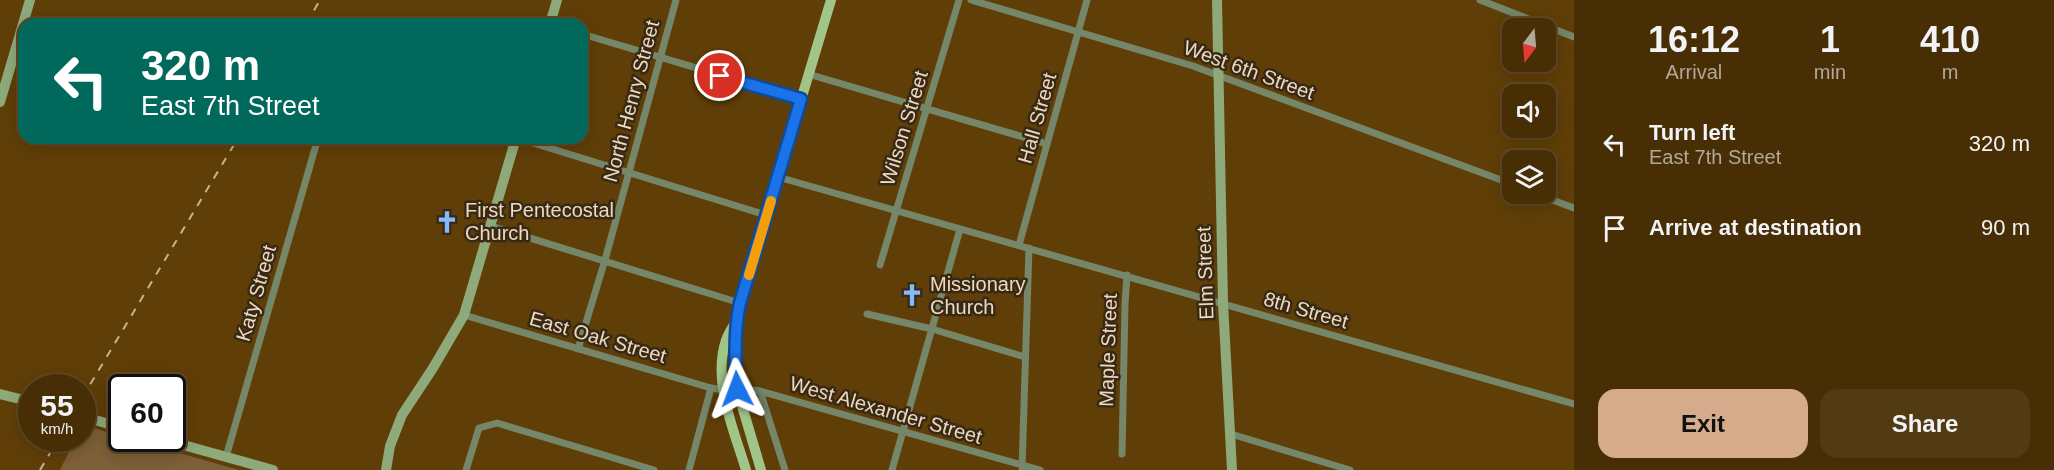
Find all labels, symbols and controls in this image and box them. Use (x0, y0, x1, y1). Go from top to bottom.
street label: North Henry Street (599, 17, 663, 184)
north arrow (1502, 18, 1556, 72)
map controls (1502, 18, 1556, 204)
text: 16:12 (1648, 19, 1740, 60)
text: 1 (1820, 19, 1840, 60)
text: 410 (1920, 19, 1980, 60)
street label: West 6th Street (1181, 36, 1318, 104)
icon: left (42, 42, 120, 120)
text: 320 m (141, 42, 260, 89)
pin (694, 50, 745, 101)
icon: arrive (703, 59, 736, 92)
text: Arrival (1666, 61, 1722, 83)
text: min (1814, 61, 1846, 83)
text: m (1942, 61, 1958, 83)
street label: Wilson Street (876, 68, 932, 188)
street label: Hall Street (1014, 70, 1061, 166)
button: sound (1502, 84, 1556, 138)
text: East 7th Street (141, 91, 320, 121)
text: Turn left (1649, 120, 1735, 145)
icon: left (1598, 128, 1631, 161)
text: 320 m (1969, 131, 2030, 156)
text: East 7th Street (1649, 146, 1781, 168)
button: layers (1502, 150, 1556, 204)
place label: First Pentecostal Church (465, 199, 614, 244)
church icon: First Pentecostal Church (434, 209, 460, 235)
icon: arrive (1598, 212, 1631, 245)
text: Arrive at destination (1649, 215, 1862, 240)
text: 90 m (1981, 215, 2030, 240)
street label: Elm Street (1192, 226, 1218, 320)
street label: Katy Street (232, 242, 280, 344)
place label: Missionary Church (930, 273, 1026, 318)
church icon: Missionary Church (899, 282, 925, 308)
street label: 8th Street (1261, 287, 1351, 333)
street label: Maple Street (1095, 293, 1121, 407)
street label: East Oak Street (527, 307, 669, 367)
position arrow (705, 357, 769, 421)
street label: West Alexander Street (788, 372, 985, 448)
speed limit sign: 60 (108, 374, 186, 452)
text: 55 (40, 389, 74, 422)
button: Exit (1598, 389, 1808, 458)
button: Share (1820, 389, 2030, 458)
text: km/h (41, 420, 73, 437)

